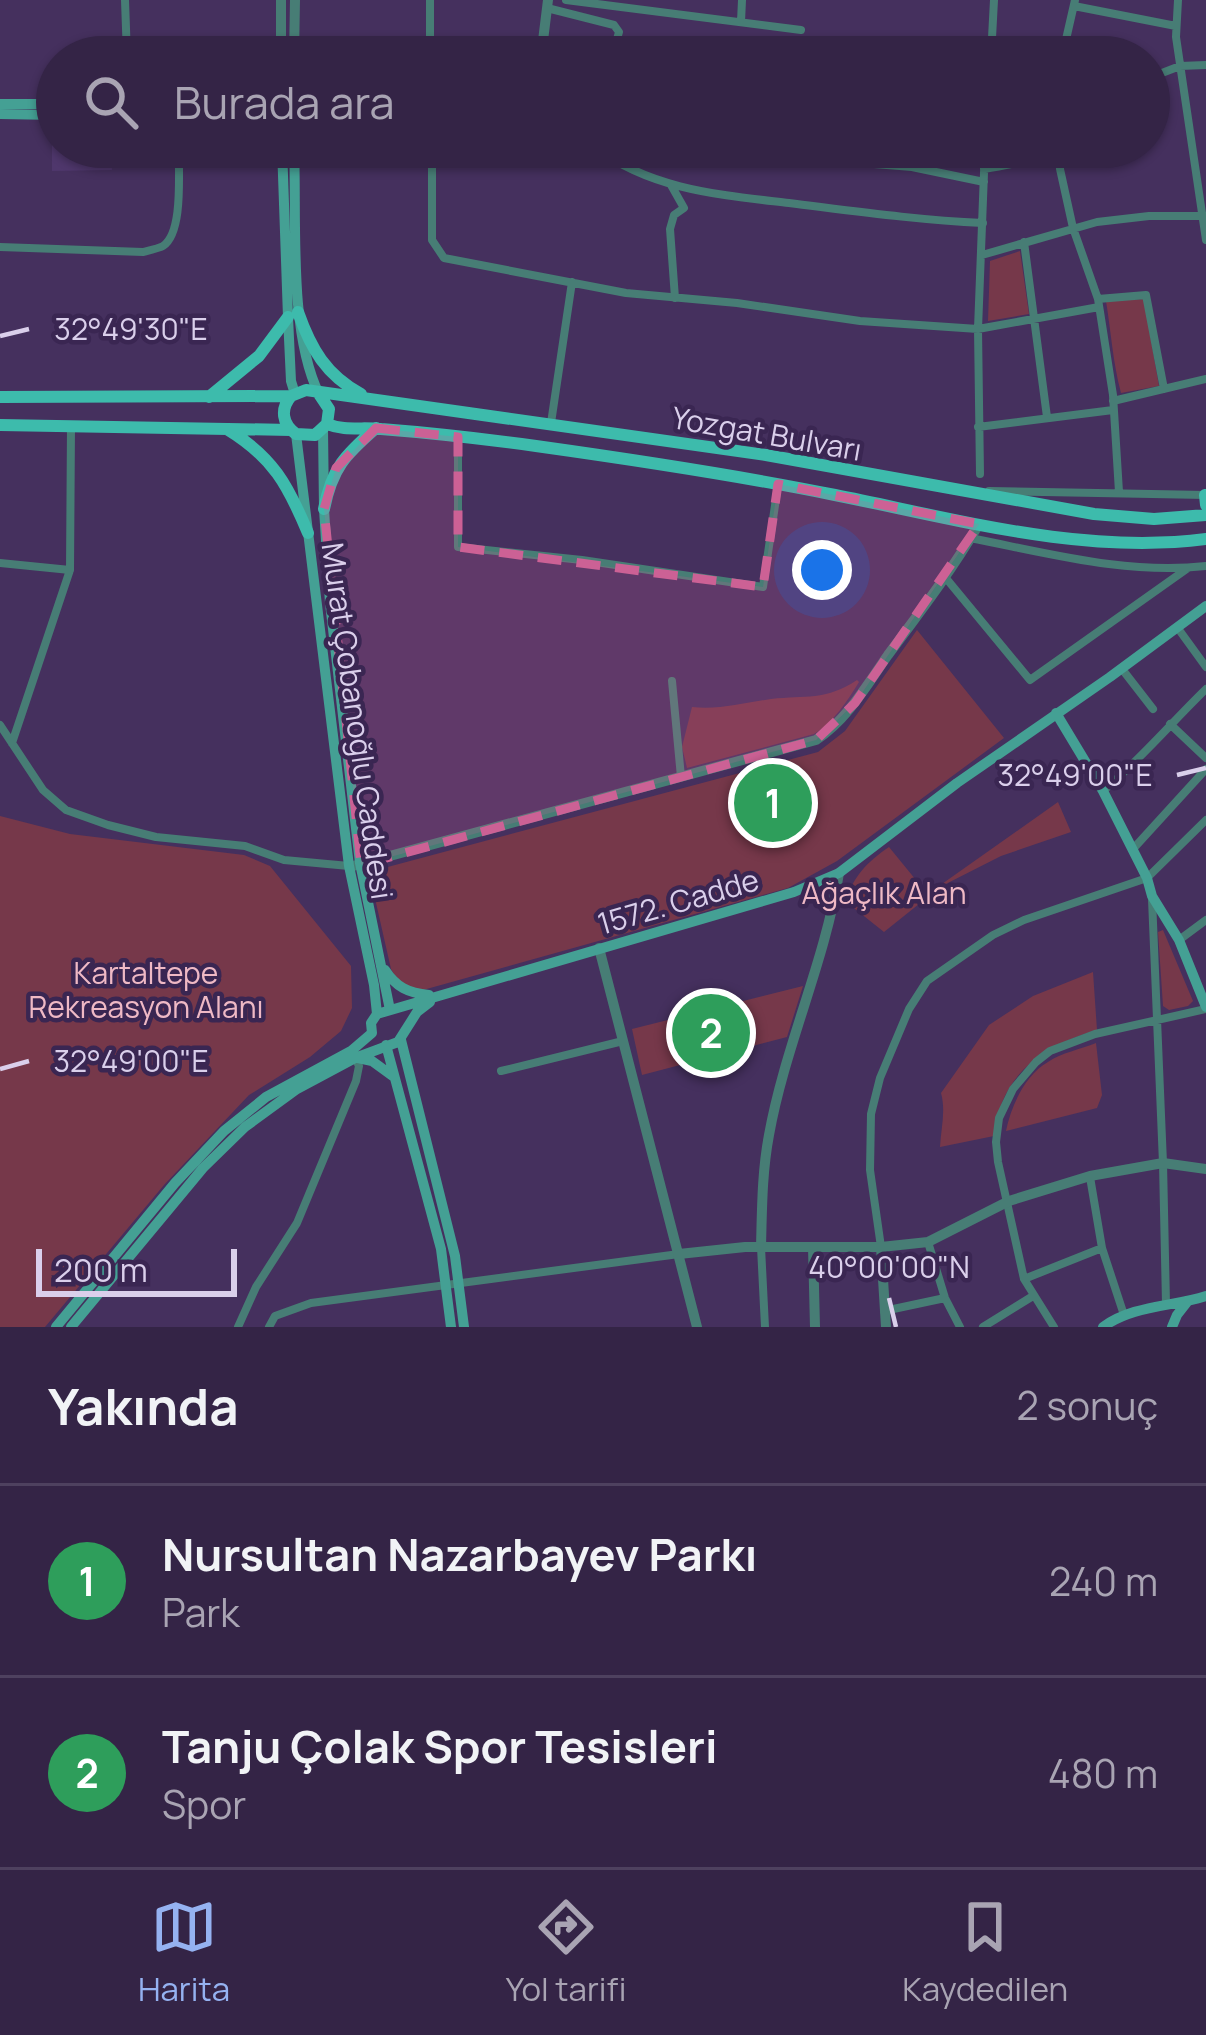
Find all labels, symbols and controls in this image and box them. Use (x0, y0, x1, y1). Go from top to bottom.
search box (36, 36, 1170, 168)
icon: search (78, 69, 144, 135)
text: Burada ara (174, 71, 395, 133)
text: 32°49'30"E (54, 308, 208, 349)
street label: Yozgat Bulvarı (669, 396, 865, 470)
street label: Murat Çobanoğlu Caddesi (313, 540, 403, 902)
your location (792, 540, 852, 600)
text: 32°49'00"E (997, 754, 1153, 795)
pin: 1 (734, 758, 812, 848)
street label: 1572. Cadde (593, 858, 763, 944)
park label: Ağaçlık Alan (802, 872, 966, 913)
park label: Kartaltepe Rekreasyon Alanı (28, 952, 264, 1027)
pin: 2 (672, 988, 750, 1078)
text: 32°49'00"E (53, 1040, 209, 1081)
scale bar (36, 1243, 237, 1296)
text: 40°00'00"N (808, 1246, 970, 1287)
text: 200 m (54, 1247, 148, 1292)
text: Yakında (48, 1371, 239, 1440)
text: 2 sonuç (1017, 1378, 1158, 1432)
text: Nursultan Nazarbayev Parkı (162, 1523, 757, 1585)
text: 1 (78, 1554, 96, 1608)
text: 240 m (1049, 1554, 1158, 1608)
text: Park (162, 1585, 240, 1639)
text: Tanju Çolak Spor Tesisleri (162, 1715, 718, 1777)
text: 2 (75, 1746, 99, 1800)
text: 480 m (1048, 1746, 1158, 1800)
text: Spor (162, 1777, 246, 1831)
tab: Harita (138, 1894, 230, 2011)
tab: Yol tarifi (506, 1894, 626, 2011)
tab: Kaydedilen (902, 1894, 1068, 2011)

